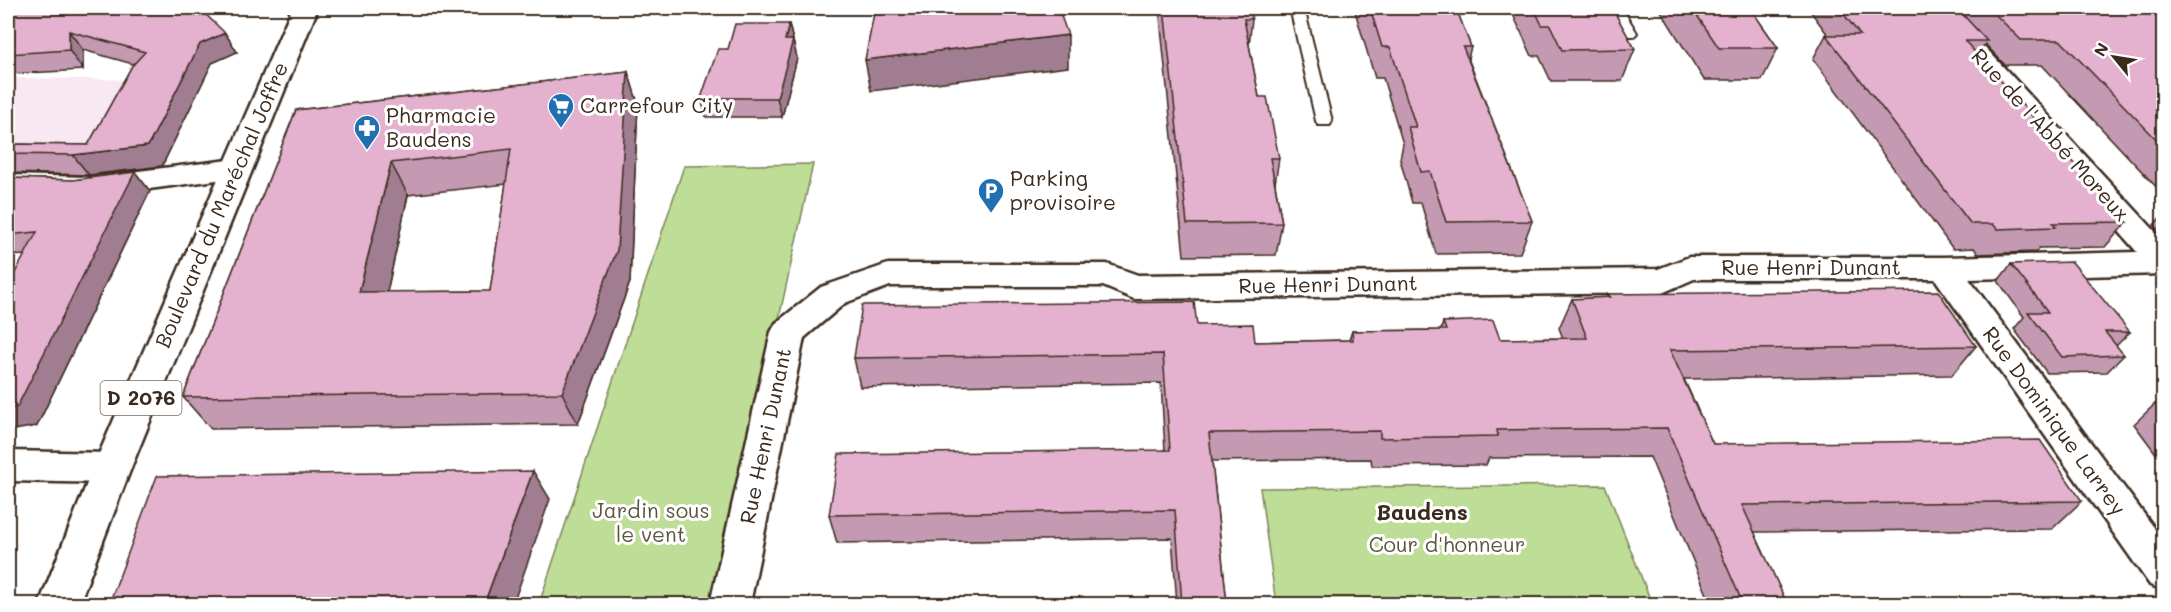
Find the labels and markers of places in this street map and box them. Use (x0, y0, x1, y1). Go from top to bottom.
supermarket icon: Carrefour City (546, 91, 576, 129)
place label: Carrefour City (580, 91, 733, 118)
place label: Pharmacie Baudens (386, 101, 496, 152)
pharmacy icon: Pharmacie Baudens (352, 113, 382, 151)
place label: Parking provisoire (1010, 164, 1116, 215)
parking icon: Parking provisoire (976, 176, 1006, 214)

